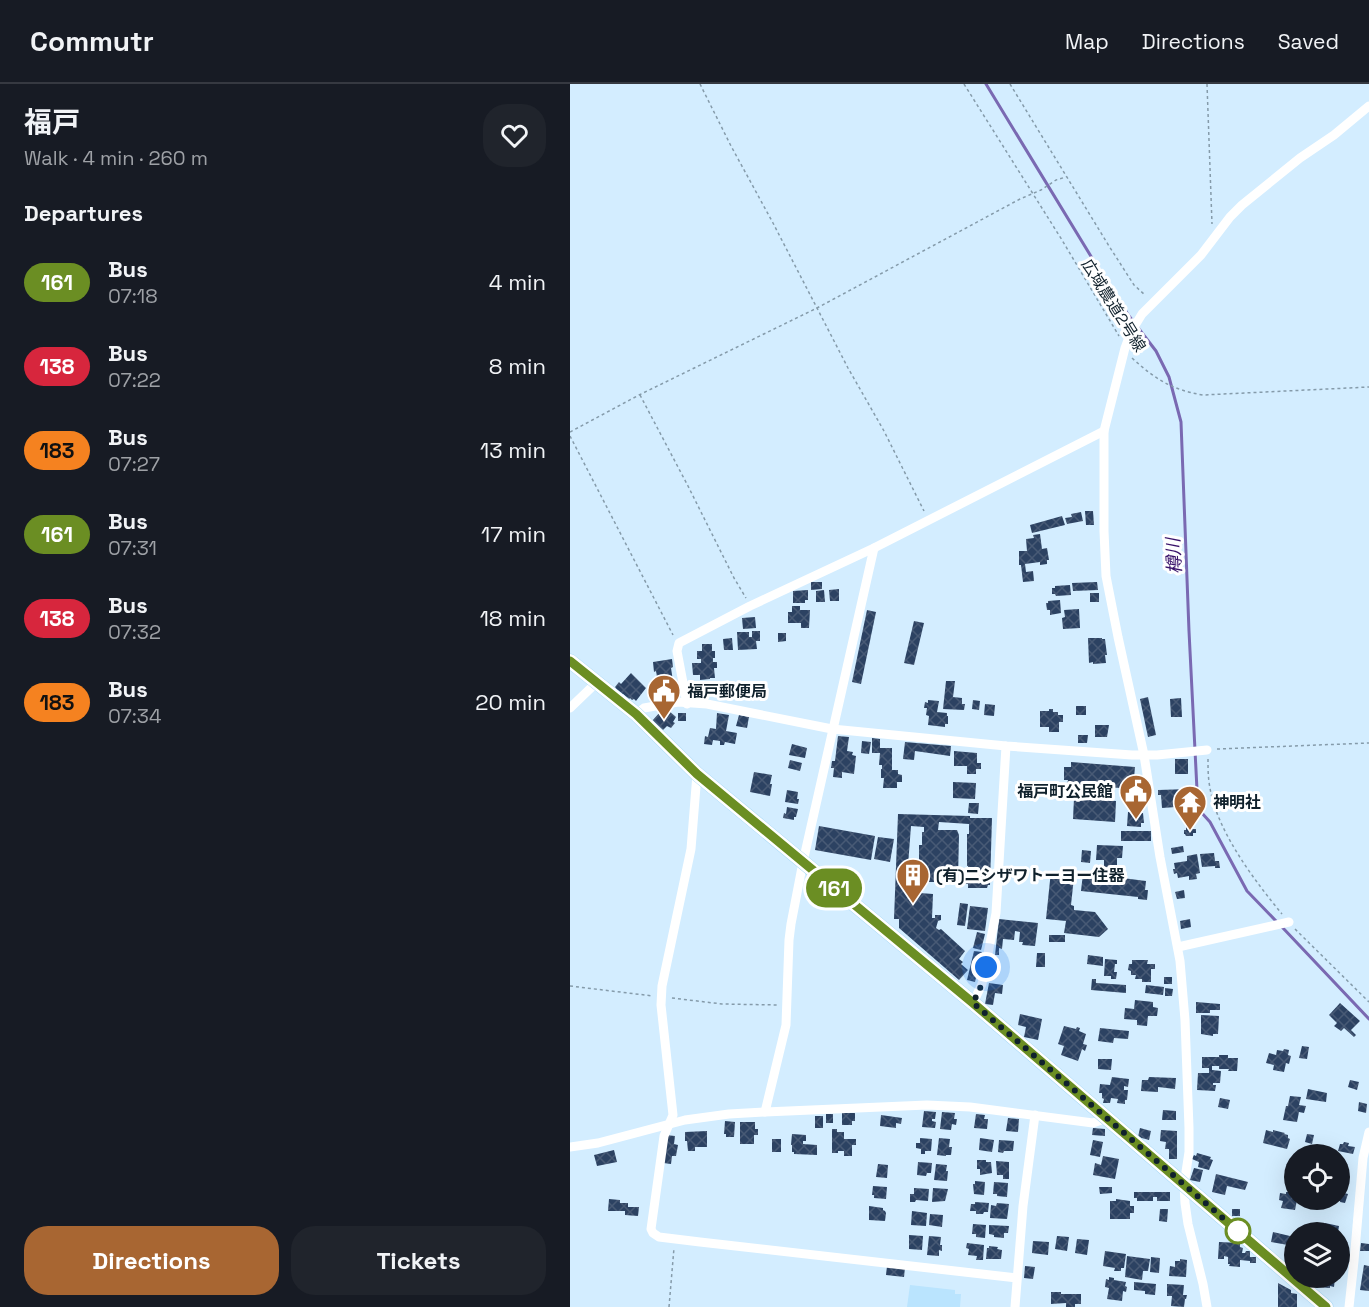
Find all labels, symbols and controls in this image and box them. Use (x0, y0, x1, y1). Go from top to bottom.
text: Commutr (30, 23, 154, 59)
text: Map (1065, 28, 1109, 55)
text: Directions (1142, 28, 1245, 55)
text: Saved (1278, 28, 1339, 55)
text: 福戸 (24, 104, 80, 140)
button: heart (483, 104, 546, 167)
text: Walk · 4 min · 260 m (24, 145, 208, 171)
text: Departures (24, 199, 143, 227)
text: Bus (108, 255, 148, 283)
street label: 広域農道2号線 (1077, 255, 1150, 356)
text: 4 min (489, 268, 546, 296)
text: 161 (41, 269, 73, 296)
text: 07:18 (108, 283, 158, 309)
text: Bus (108, 339, 148, 367)
text: 8 min (489, 352, 546, 380)
text: 138 (40, 353, 74, 380)
text: 07:22 (108, 367, 161, 393)
text: Bus (108, 423, 148, 451)
text: 13 min (480, 436, 546, 464)
text: 183 (40, 437, 74, 464)
text: 07:27 (108, 451, 160, 477)
text: Bus (108, 507, 148, 535)
text: 17 min (481, 520, 546, 548)
text: 161 (41, 521, 73, 548)
text: 07:31 (108, 535, 157, 561)
water label: 樽川 (1161, 535, 1186, 575)
text: Bus (108, 591, 148, 619)
text: 18 min (480, 604, 546, 632)
text: 138 (40, 605, 74, 632)
text: 07:32 (108, 619, 161, 645)
public building icon: 福戸郵便局 (646, 673, 682, 720)
text: Bus (108, 675, 148, 703)
place label: 福戸郵便局 (687, 681, 767, 702)
text: 20 min (475, 688, 546, 716)
text: 183 (40, 689, 74, 716)
text: 07:34 (108, 703, 161, 729)
public building icon: 福戸町公民館 (1118, 773, 1154, 820)
place label: 福戸町公民館 (1017, 781, 1113, 802)
temple icon: 神明社 (1172, 784, 1208, 831)
place label: 神明社 (1213, 792, 1261, 813)
building icon: (有)ニシザワトーヨー住器 (895, 857, 931, 904)
place label: (有)ニシザワトーヨー住器 (936, 865, 1126, 886)
line badge: 161 (800, 868, 868, 908)
text: 161 (818, 875, 850, 902)
your location (971, 952, 1001, 982)
map controls (1284, 1144, 1350, 1288)
button: locate (1284, 1144, 1350, 1210)
unlabelled marker (1225, 1218, 1251, 1244)
button: layers (1284, 1222, 1350, 1288)
button: Directions (24, 1226, 279, 1295)
button: Tickets (291, 1226, 546, 1295)

